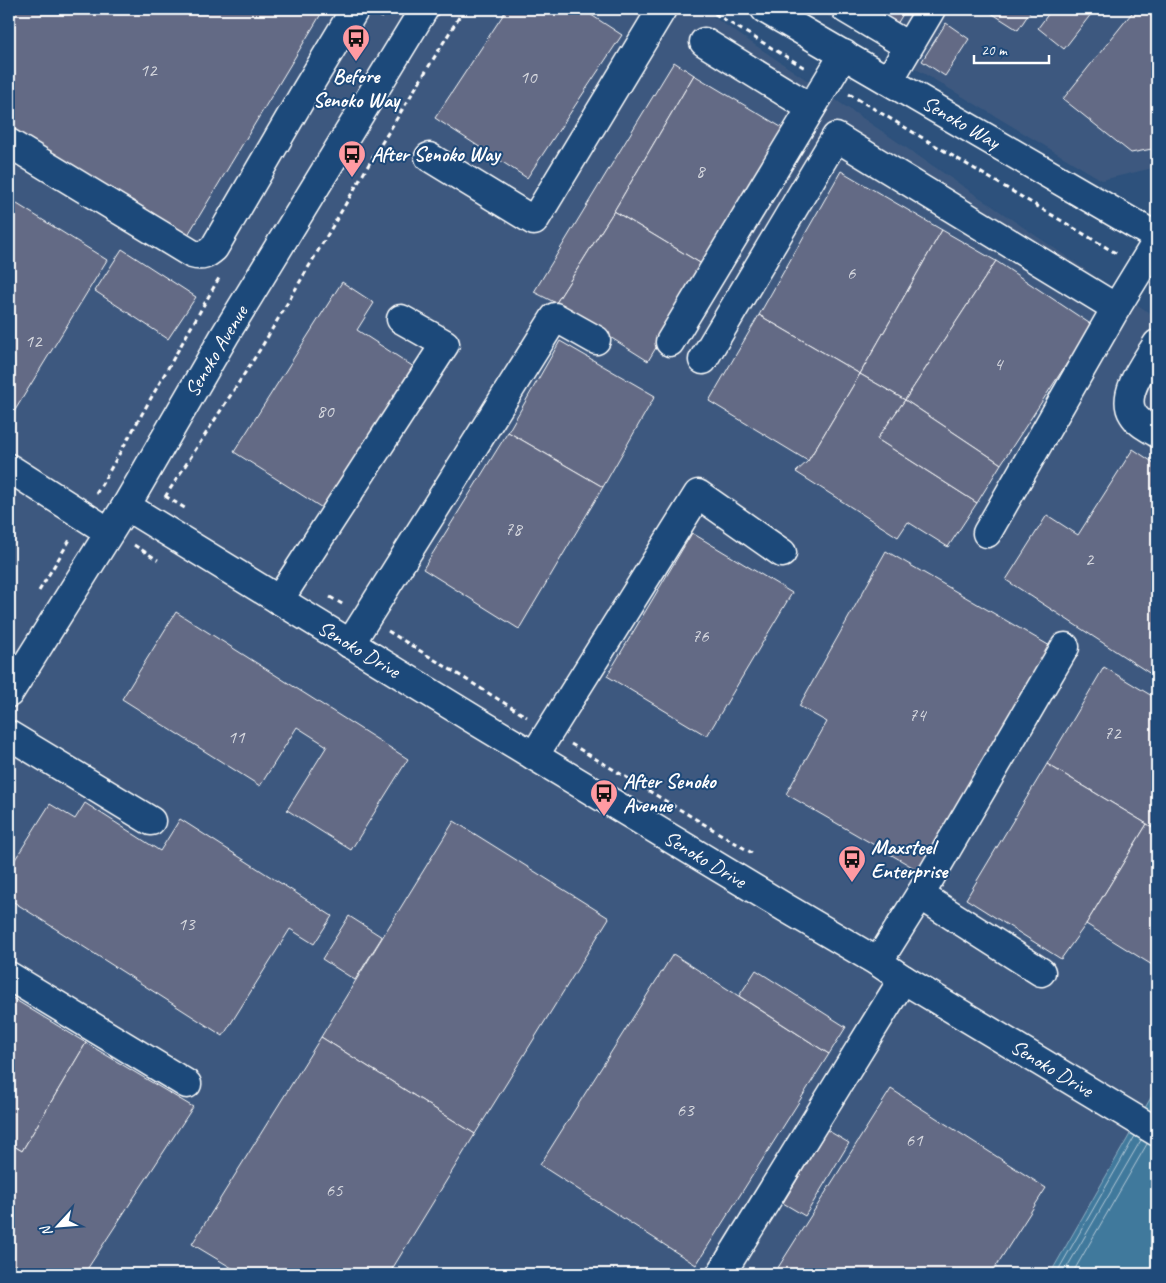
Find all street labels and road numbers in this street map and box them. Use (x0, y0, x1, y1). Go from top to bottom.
street label: Senoko Way (918, 89, 1006, 155)
street label: Senoko Avenue (179, 300, 254, 401)
street label: Senoko Drive (313, 614, 406, 684)
street label: Senoko Drive (659, 824, 752, 894)
street label: Senoko Drive (1006, 1033, 1099, 1103)

